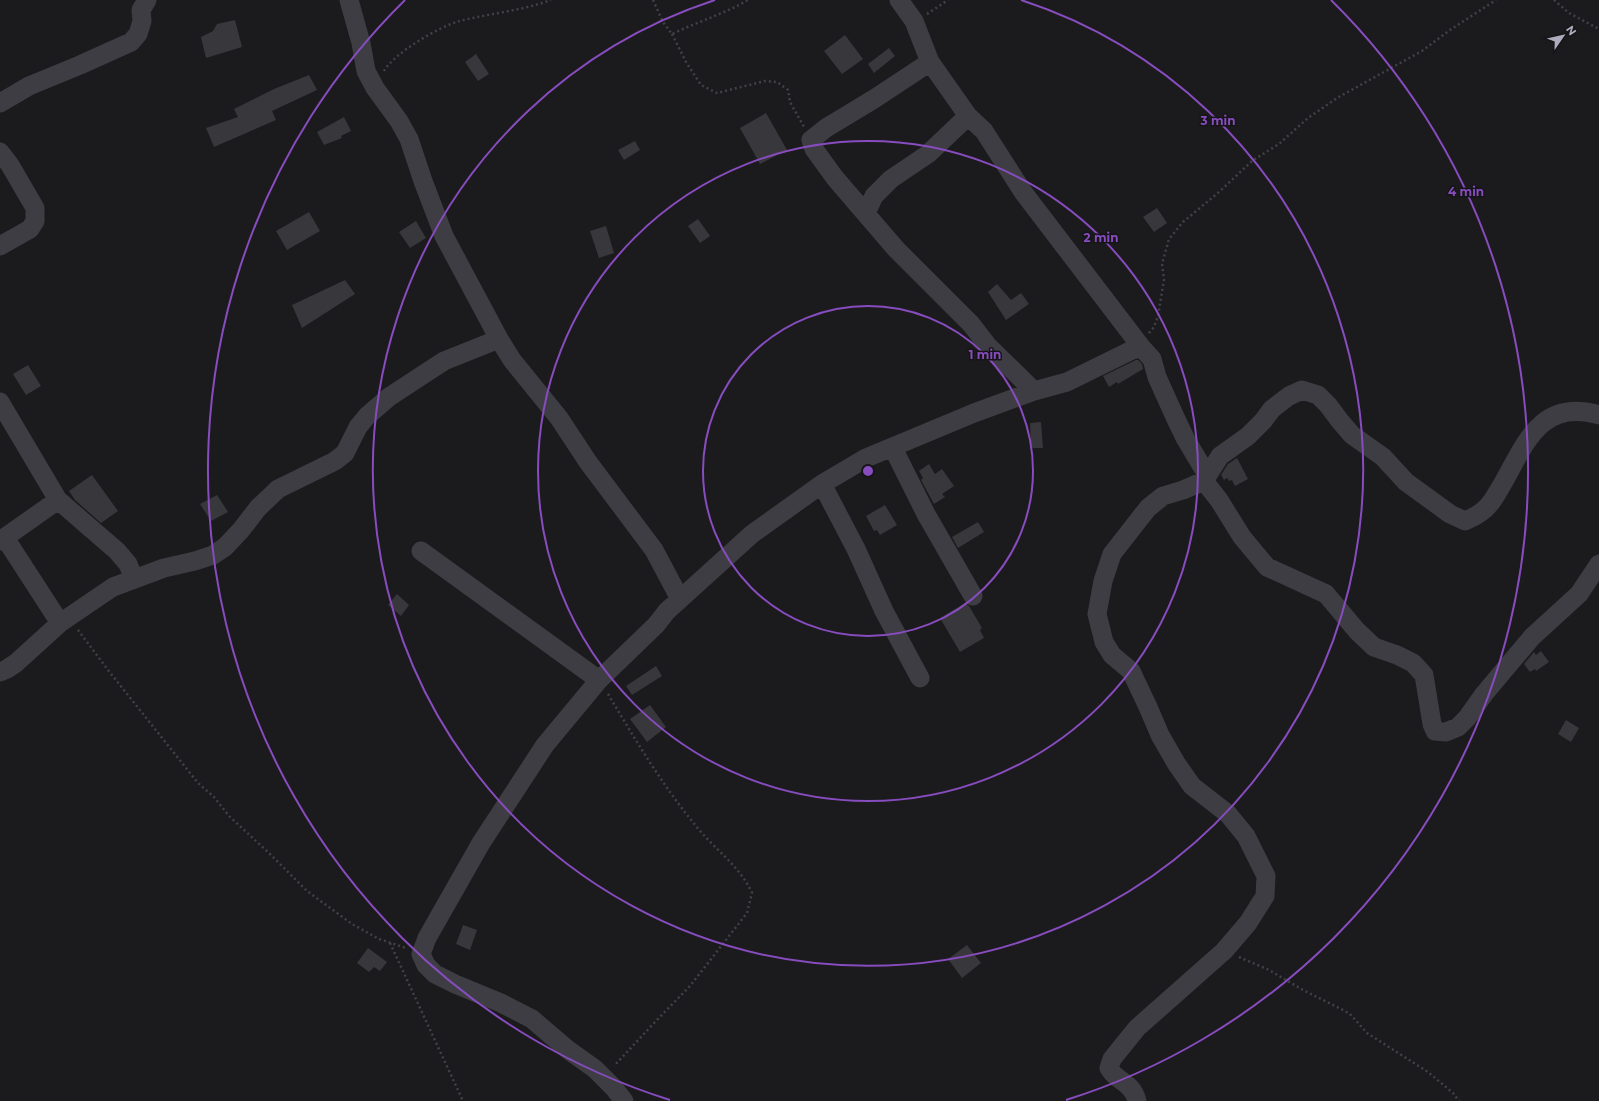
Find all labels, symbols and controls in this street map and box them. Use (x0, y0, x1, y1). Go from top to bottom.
north arrow (1543, 16, 1583, 56)
text: N (1563, 23, 1580, 38)
text: 3 min (1200, 113, 1236, 128)
text: 4 min (1448, 184, 1484, 199)
text: 2 min (1084, 230, 1118, 245)
text: 1 min (969, 347, 1001, 362)
centre of rings (861, 464, 875, 478)

